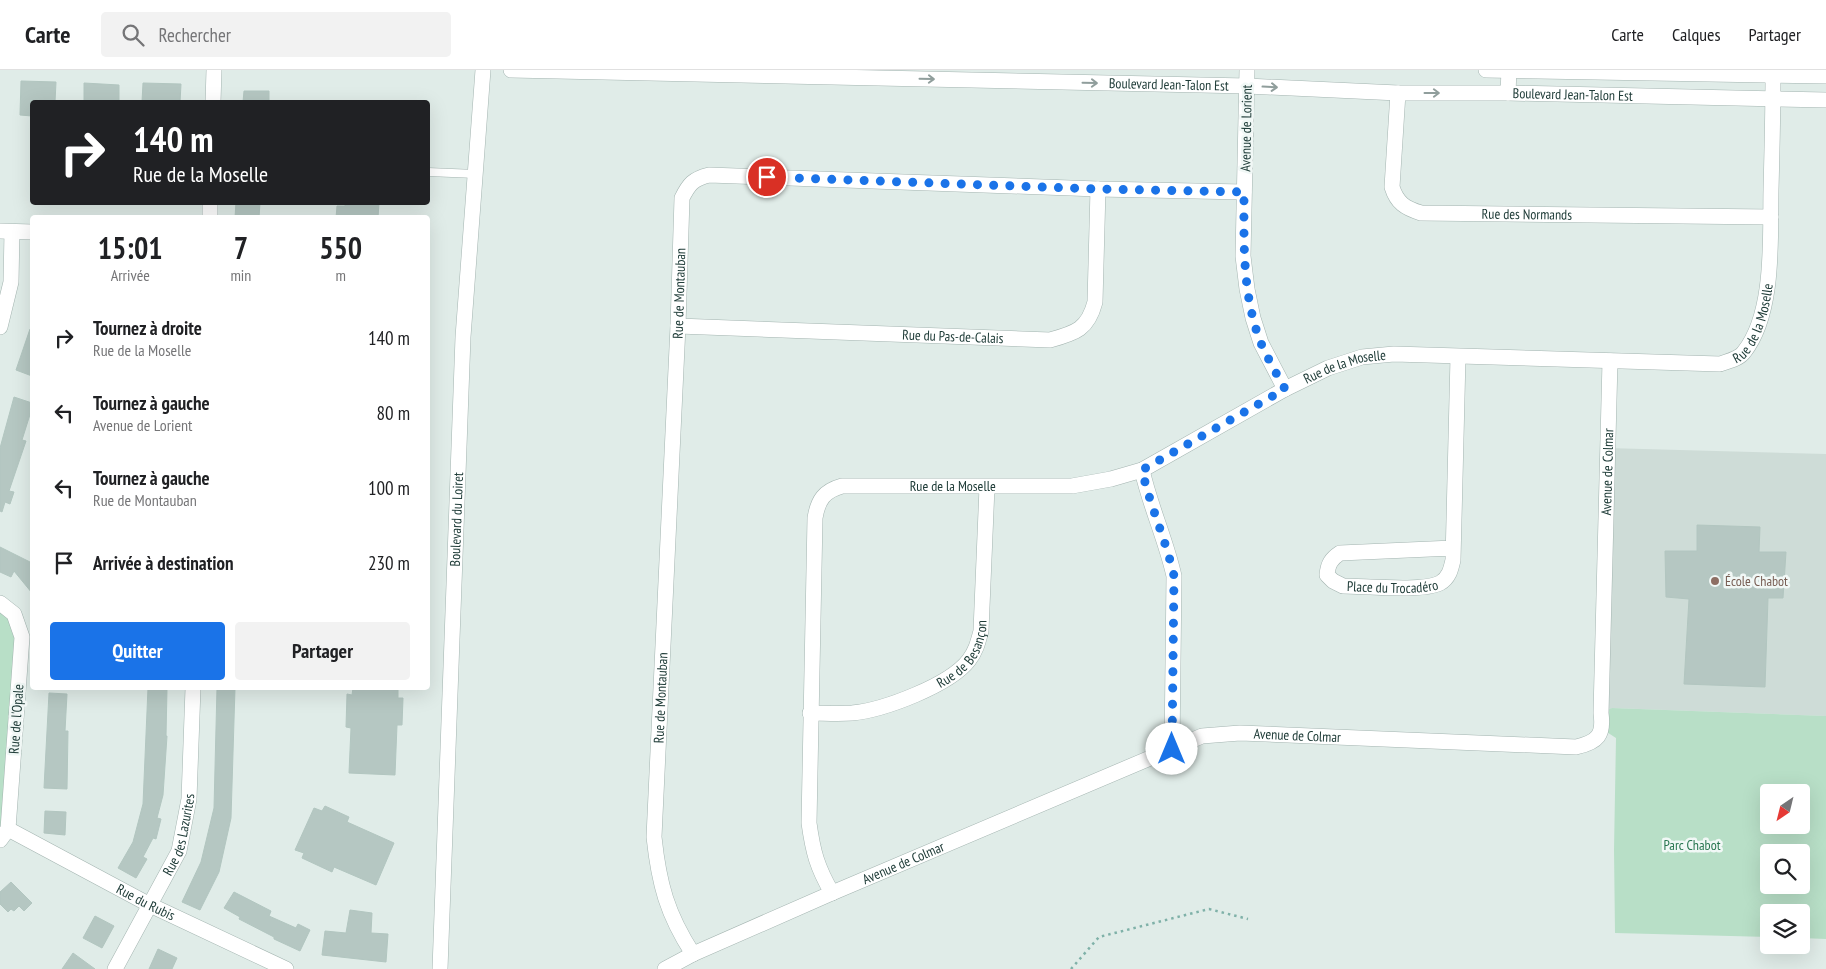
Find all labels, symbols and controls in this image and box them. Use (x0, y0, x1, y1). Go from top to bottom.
search box (101, 12, 451, 57)
text: Carte (25, 19, 71, 50)
icon: search (119, 21, 147, 49)
text: Rechercher (159, 23, 231, 47)
text: Carte (1611, 23, 1644, 46)
text: Calques (1672, 23, 1721, 46)
text: Partager (1749, 23, 1801, 46)
one-way arrow (918, 74, 935, 84)
street label: Boulevard Jean-Talon Est (1109, 74, 1229, 95)
one-way arrow (1081, 78, 1097, 88)
one-way arrow (1261, 83, 1277, 92)
street label: Avenue de Lorient (1236, 84, 1256, 172)
street label: Boulevard Jean-Talon Est (1512, 84, 1633, 105)
one-way arrow (1424, 88, 1440, 98)
text: 140 m (133, 116, 214, 162)
icon: right (50, 120, 115, 185)
pin (746, 156, 788, 198)
text: Rue de la Moselle (133, 160, 268, 188)
icon: arrive (753, 163, 781, 191)
street label: Rue des Normands (1482, 205, 1572, 224)
text: 15:01 (98, 228, 163, 267)
text: 7 (234, 228, 248, 267)
text: 550 (319, 228, 362, 267)
street label: Rue de Montauban (668, 248, 689, 339)
text: Arrivée (111, 265, 150, 285)
text: min (230, 265, 251, 285)
text: m (335, 265, 346, 285)
street label: Rue de la Moselle (1730, 282, 1777, 367)
text: Tournez à droite (93, 316, 202, 340)
icon: right (50, 324, 78, 352)
street label: Rue du Pas-de-Calais (902, 325, 1004, 347)
text: 140 m (368, 326, 410, 350)
text: Rue de la Moselle (93, 340, 191, 360)
street label: Rue de la Moselle (1300, 346, 1387, 388)
text: Tournez à gauche (93, 391, 210, 415)
icon: left (50, 399, 78, 427)
text: 80 m (377, 401, 410, 425)
text: Avenue de Lorient (93, 415, 193, 435)
street label: Avenue de Colmar (1597, 428, 1617, 516)
text: Tournez à gauche (93, 466, 210, 490)
street label: Boulevard du Loiret (446, 472, 467, 567)
icon: left (50, 474, 78, 502)
text: 100 m (368, 476, 410, 500)
street label: Rue de la Moselle (910, 477, 996, 495)
text: Rue de Montauban (93, 490, 197, 510)
icon: arrive (50, 549, 78, 577)
text: Arrivée à destination (93, 551, 234, 575)
text: 230 m (368, 551, 410, 575)
place label: École Chabot (1725, 572, 1788, 590)
marker: École Chabot (1709, 575, 1721, 587)
street label: Place du Trocadéro (1347, 576, 1440, 597)
street label: Rue de Besançon (933, 620, 990, 692)
button: Quitter (50, 622, 225, 680)
button: Partager (235, 622, 410, 680)
street label: Rue de Montauban (649, 652, 672, 744)
street label: Rue de l'Opale (5, 683, 27, 755)
position arrow (1145, 722, 1197, 774)
street label: Avenue de Colmar (1253, 725, 1341, 746)
north arrow (1760, 784, 1810, 834)
map controls (1760, 784, 1810, 954)
street label: Rue des Lazurites (158, 793, 198, 879)
park label: Parc Chabot (1663, 836, 1721, 854)
street label: Avenue de Colmar (860, 837, 947, 888)
button: search (1760, 844, 1810, 894)
street label: Rue du Rubis (113, 880, 178, 925)
button: layers (1760, 904, 1810, 954)

